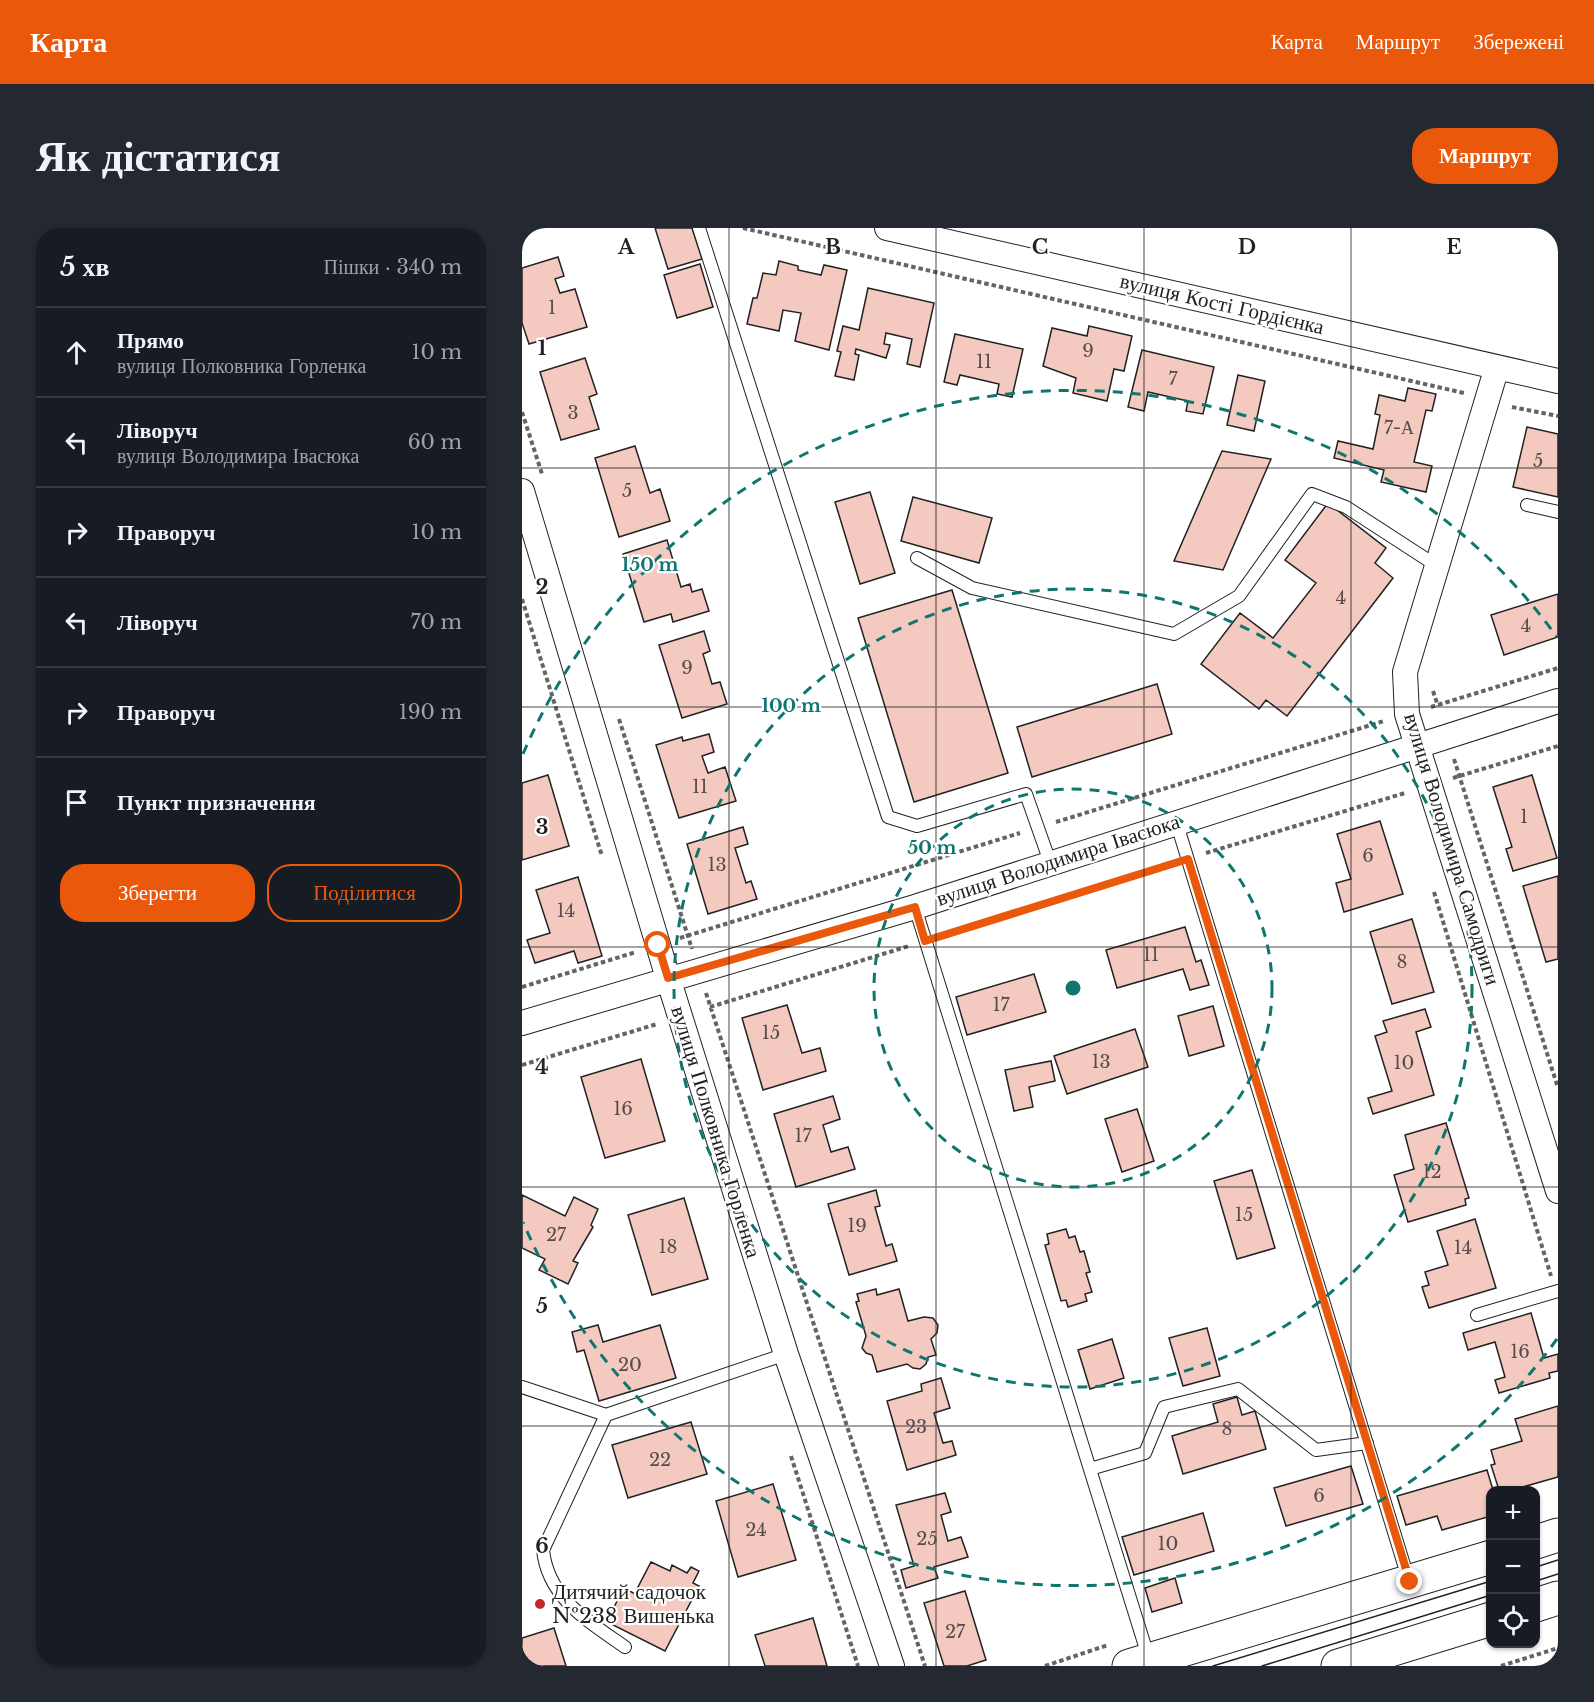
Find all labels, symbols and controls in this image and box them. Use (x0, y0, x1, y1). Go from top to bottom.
text: Карта (30, 25, 107, 60)
text: Карта (1271, 29, 1323, 55)
text: Маршрут (1356, 29, 1440, 55)
text: Збережені (1473, 29, 1564, 55)
button: Маршрут (1412, 128, 1558, 184)
text: Як дістатися (36, 130, 281, 182)
text: A (617, 235, 635, 259)
text: B (825, 235, 841, 259)
text: C (1032, 235, 1048, 259)
text: D (1238, 235, 1256, 259)
text: E (1446, 235, 1462, 259)
text: 5 хв (60, 251, 109, 283)
text: Пішки · 340 m (323, 255, 462, 279)
street label: вулиця Кості Гордієнка (1117, 268, 1327, 340)
house number: 1 (548, 297, 556, 319)
text: Прямо (117, 327, 184, 354)
icon: ahead (60, 336, 93, 369)
text: 1 (538, 336, 547, 360)
text: 10 m (412, 340, 462, 364)
house number: 9 (1082, 340, 1094, 362)
house number: 11 (976, 351, 992, 373)
text: вулиця Полковника Горленка (117, 354, 366, 378)
house number: 7 (1168, 368, 1178, 390)
house number: 3 (567, 402, 579, 424)
text: Ліворуч (117, 417, 198, 444)
house number: 7-А (1384, 417, 1414, 439)
icon: left (60, 426, 93, 459)
text: 60 m (408, 430, 462, 454)
text: вулиця Володимира Івасюка (117, 444, 359, 468)
house number: 5 (1533, 450, 1543, 472)
house number: 5 (622, 480, 632, 502)
icon: right (60, 516, 93, 549)
text: Праворуч (117, 519, 215, 546)
text: 10 m (412, 520, 462, 544)
text: 150 m (622, 554, 679, 576)
text: 2 (535, 575, 549, 599)
house number: 4 (1336, 587, 1346, 609)
icon: left (60, 606, 93, 639)
text: Ліворуч (117, 609, 198, 636)
text: 70 m (410, 610, 462, 634)
house number: 4 (1521, 615, 1531, 637)
house number: 9 (681, 657, 693, 679)
text: 100 m (761, 695, 821, 717)
icon: right (60, 696, 93, 729)
text: Праворуч (117, 699, 215, 726)
text: 190 m (399, 700, 462, 724)
street label: вулиця Володимира Самодриги (1398, 710, 1506, 988)
house number: 11 (692, 776, 708, 798)
icon: arrive (60, 786, 93, 819)
text: Пункт призначення (117, 789, 316, 816)
house number: 1 (1520, 806, 1528, 828)
street label: вулиця Володимира Івасюка (933, 808, 1184, 912)
text: 3 (536, 815, 548, 839)
text: 50 m (908, 837, 957, 859)
house number: 6 (1362, 845, 1374, 867)
house number: 13 (707, 854, 727, 876)
button: Зберегти (60, 864, 255, 922)
button: Поділитися (267, 864, 462, 922)
house number: 14 (557, 900, 575, 922)
route start (644, 931, 670, 957)
house number: 11 (1143, 944, 1159, 966)
house number: 8 (1397, 951, 1407, 973)
centre of rings (1063, 978, 1083, 998)
house number: 17 (992, 994, 1010, 1016)
street label: вулиця Полковника Горленка (665, 1003, 767, 1262)
house number: 15 (762, 1022, 780, 1044)
house number: 13 (1091, 1051, 1111, 1073)
house number: 10 (1394, 1052, 1414, 1074)
text: 4 (535, 1055, 549, 1079)
house number: 16 (613, 1098, 633, 1120)
house number: 17 (794, 1125, 812, 1147)
house number: 12 (1422, 1161, 1442, 1183)
house number: 15 (1235, 1204, 1253, 1226)
house number: 19 (847, 1215, 867, 1237)
house number: 27 (546, 1224, 567, 1246)
house number: 18 (659, 1236, 677, 1258)
house number: 14 (1454, 1237, 1472, 1259)
text: 5 (536, 1294, 548, 1318)
house number: 16 (1510, 1341, 1530, 1363)
house number: 20 (618, 1354, 642, 1376)
house number: 23 (905, 1416, 927, 1438)
house number: 8 (1222, 1418, 1232, 1440)
house number: 22 (649, 1449, 671, 1471)
house number: 6 (1313, 1485, 1325, 1507)
map controls (1486, 1486, 1540, 1648)
button: + (1486, 1486, 1540, 1540)
house number: 24 (745, 1519, 767, 1541)
house number: 25 (916, 1528, 938, 1550)
house number: 10 (1158, 1533, 1178, 1555)
text: 6 (535, 1534, 549, 1558)
button: − (1486, 1540, 1540, 1594)
route end (1396, 1568, 1422, 1594)
place label: Дитячий садочок №238 Вишенька (552, 1579, 715, 1629)
button: locate (1486, 1594, 1540, 1648)
marker: Дитячий садочок №238 Вишенька (533, 1597, 547, 1611)
house number: 27 (945, 1621, 966, 1643)

